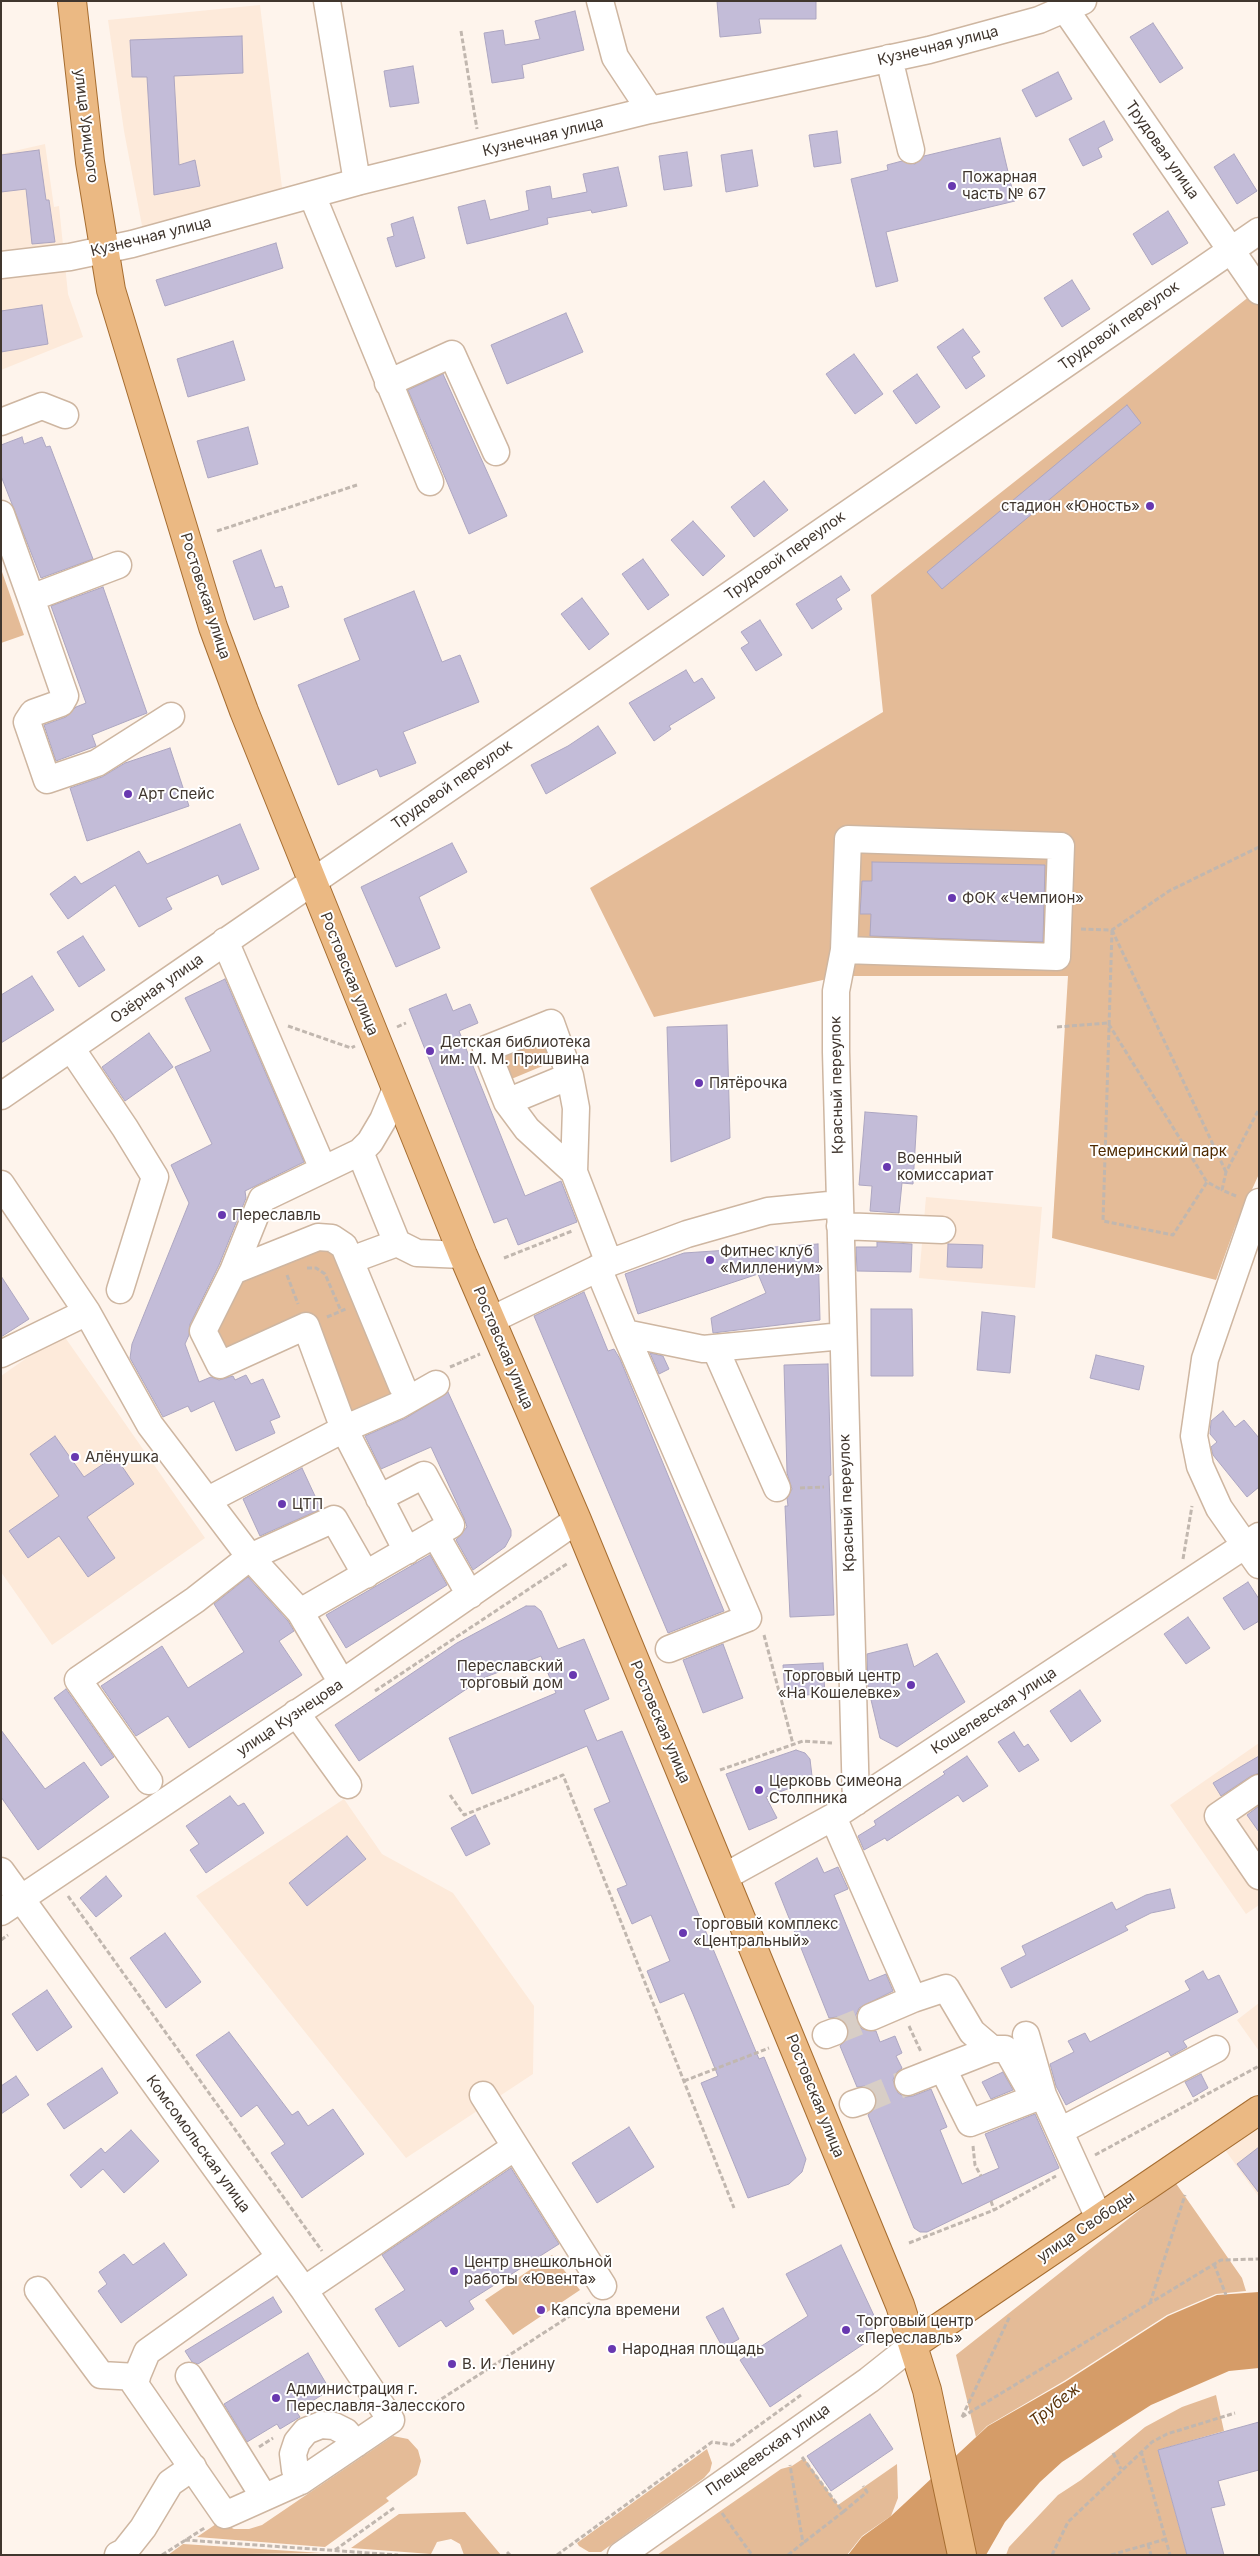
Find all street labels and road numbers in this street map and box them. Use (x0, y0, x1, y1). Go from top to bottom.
street label: Кузнечная улица (876, 22, 1000, 70)
street label: улица Урицкого (70, 68, 102, 184)
street label: Трудовая улица (1121, 97, 1203, 203)
street label: Кузнечная улица (481, 113, 605, 161)
street label: Кузнечная улица (89, 213, 213, 261)
street label: Трудовой переулок (1055, 278, 1183, 374)
street label: Трудовой переулок (721, 508, 849, 604)
street label: Ростовская улица (176, 531, 234, 661)
street label: Трудовой переулок (388, 737, 516, 833)
street label: Ростовская улица (316, 910, 382, 1038)
street label: Озёрная улица (107, 950, 207, 1028)
street label: Красный переулок (827, 1016, 847, 1154)
street label: Ростовская улица (469, 1284, 537, 1412)
street label: Красный переулок (836, 1434, 858, 1572)
street label: Ростовская улица (626, 1658, 694, 1786)
street label: Кошелевская улица (928, 1664, 1060, 1758)
street label: улица Кузнецова (233, 1676, 347, 1760)
street label: Ростовская улица (782, 2032, 848, 2160)
street label: Комсомольская улица (142, 2072, 254, 2216)
street label: улица Свободы (1034, 2188, 1138, 2266)
street label: Плещеевская улица (703, 2400, 833, 2500)

